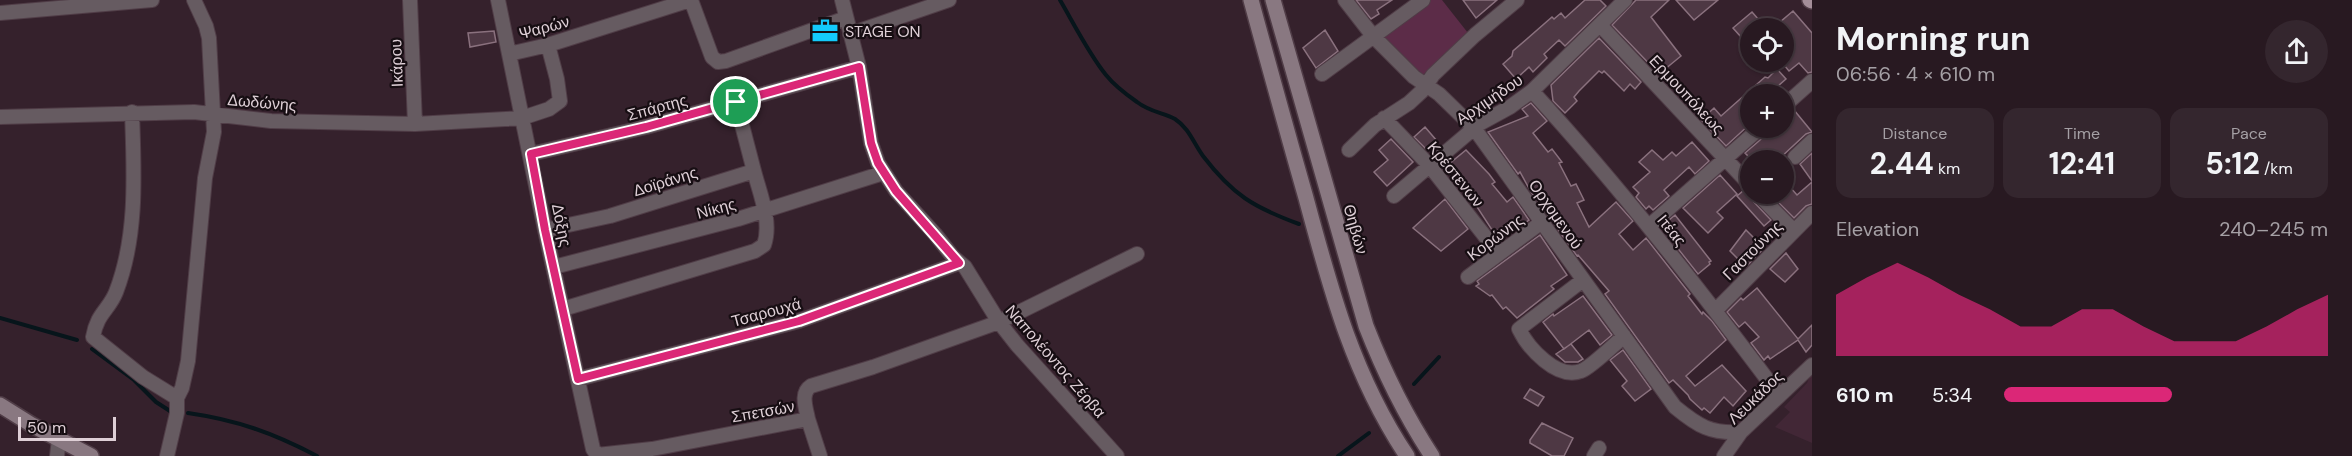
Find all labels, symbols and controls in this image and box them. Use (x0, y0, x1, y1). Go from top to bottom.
street label: Ψαρών (516, 11, 572, 44)
office icon: STAGE ON (810, 16, 840, 46)
text: Morning run (1836, 17, 2030, 60)
map controls (1740, 18, 1794, 204)
button: locate (1740, 18, 1794, 72)
button: share (2265, 20, 2328, 83)
place label: STAGE ON (845, 21, 921, 42)
street label: Ικάρου (385, 39, 408, 87)
street label: Ερμουπόλεως (1645, 50, 1729, 139)
text: 06:56 · 4 × 610 m (1836, 61, 1995, 87)
street label: Αρχιμήδου (1452, 69, 1527, 129)
pin (710, 76, 761, 127)
button: + (1740, 84, 1794, 138)
icon: arrive (719, 85, 752, 118)
street label: Δωδώνης (227, 89, 298, 116)
street label: Σπάρτης (625, 89, 690, 126)
text: Distance (1883, 123, 1947, 144)
text: Time (2064, 123, 2100, 144)
text: Pace (2231, 123, 2267, 144)
street label: Κρέστενων (1423, 137, 1489, 212)
text: 2.44 (1870, 144, 1934, 183)
text: 12:41 (2049, 144, 2115, 183)
text: 5:12 (2205, 144, 2260, 183)
button: − (1740, 150, 1794, 204)
text: km (1934, 158, 1960, 179)
text: /km (2260, 158, 2293, 179)
street label: Δοϊράνης (630, 162, 700, 201)
street label: Ορχομενού (1524, 175, 1587, 253)
street label: Νίκης (694, 193, 738, 224)
street label: Δόξης (547, 202, 576, 249)
street label: Θηβών (1338, 202, 1373, 257)
street label: Κορώνης (1463, 209, 1528, 266)
street label: Ιτέας (1652, 210, 1691, 251)
street label: Γαστούνης (1718, 216, 1787, 285)
text: Elevation (1836, 216, 1919, 242)
text: 240–245 m (2219, 216, 2328, 242)
street label: Τσαρουχά (729, 293, 803, 332)
street label: Ναπολέοντος Ζέρβα (1001, 300, 1111, 422)
street label: Λευκάδος (1723, 366, 1788, 429)
text: 610 m (1836, 382, 1894, 408)
text: 5:34 (1932, 382, 1972, 408)
street label: Σπετσών (730, 396, 796, 427)
scale bar (18, 414, 116, 442)
text: 50 m (27, 417, 66, 438)

